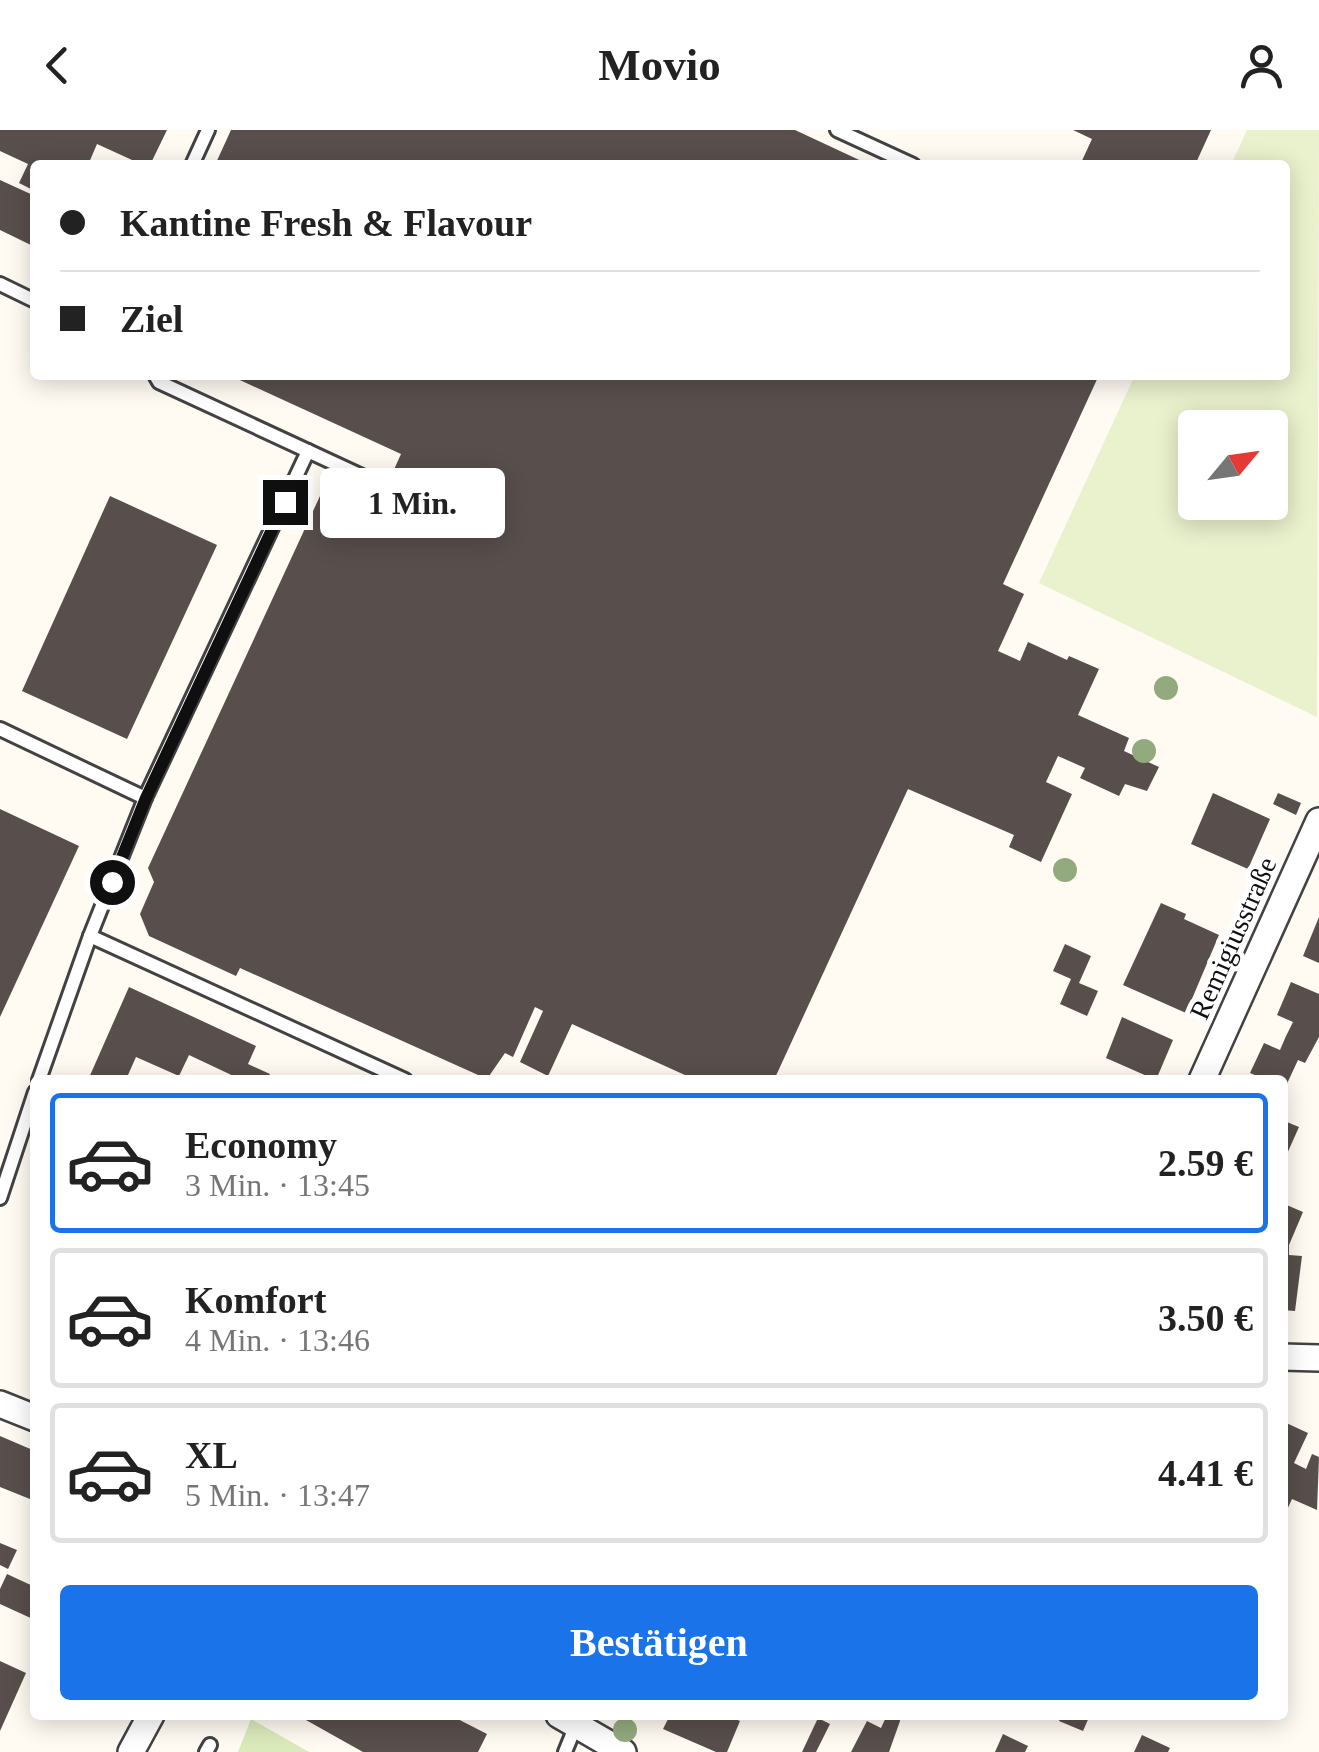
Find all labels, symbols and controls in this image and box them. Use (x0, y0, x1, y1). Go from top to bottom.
icon: back (30, 38, 85, 93)
icon: person (1234, 38, 1289, 93)
text: Movio (598, 40, 721, 90)
text: Kantine Fresh & Flavour (120, 202, 532, 244)
text: Ziel (120, 298, 183, 340)
north arrow (1178, 410, 1288, 520)
map controls (1178, 410, 1288, 520)
callout: 1 Min. (320, 467, 505, 537)
route end (263, 480, 308, 525)
text: 1 Min. (368, 485, 457, 521)
street label: Remigiusstraße (1183, 852, 1283, 1024)
route start (90, 860, 135, 905)
icon: car (65, 1118, 155, 1208)
text: Economy (185, 1124, 337, 1166)
text: 2.59 € (1158, 1142, 1253, 1184)
text: 3 Min. · 13:45 (185, 1167, 370, 1203)
icon: car (65, 1273, 155, 1363)
text: Komfort (185, 1279, 326, 1321)
text: 3.50 € (1158, 1297, 1253, 1339)
text: 4 Min. · 13:46 (185, 1322, 370, 1358)
icon: car (65, 1428, 155, 1518)
text: XL (185, 1434, 238, 1476)
text: 4.41 € (1158, 1452, 1253, 1494)
text: 5 Min. · 13:47 (185, 1477, 370, 1513)
button: Bestätigen (60, 1585, 1258, 1700)

